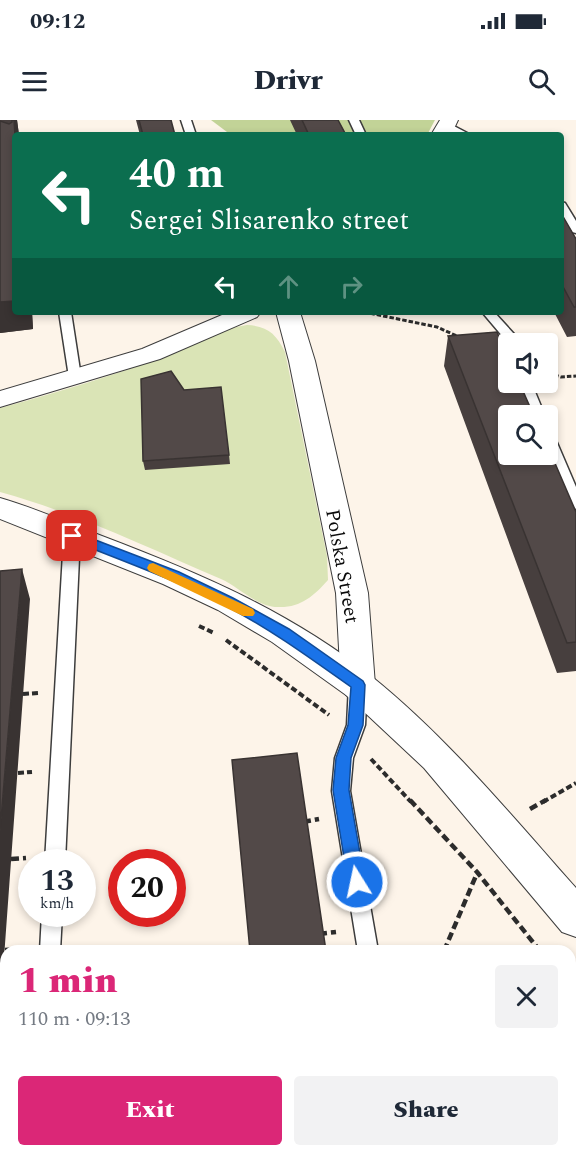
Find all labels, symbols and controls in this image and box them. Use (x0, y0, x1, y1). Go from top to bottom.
text: 09:12 (30, 5, 85, 38)
text: Drivr (254, 60, 322, 102)
icon: menu (18, 65, 51, 98)
icon: search (525, 65, 558, 98)
text: 40 m (129, 143, 224, 206)
icon: left (30, 156, 108, 234)
text: Sergei Slisarenko street (129, 200, 409, 242)
icon: left (209, 270, 242, 303)
icon: ahead (272, 270, 305, 303)
icon: right (335, 270, 368, 303)
map controls (498, 333, 558, 465)
button: sound (498, 333, 558, 393)
button: search (498, 405, 558, 465)
street label: Polska Street (317, 507, 367, 626)
pin (46, 510, 97, 561)
icon: arrive (55, 519, 88, 552)
speed limit sign: 20 (108, 849, 186, 927)
position arrow (325, 850, 389, 914)
text: 13 (40, 858, 74, 904)
text: km/h (40, 892, 74, 915)
text: 1 min (18, 954, 118, 1009)
button: close (495, 965, 558, 1028)
text: 110 m · 09:13 (18, 1004, 130, 1034)
button: Exit (18, 1076, 282, 1145)
button: Share (294, 1076, 558, 1145)

